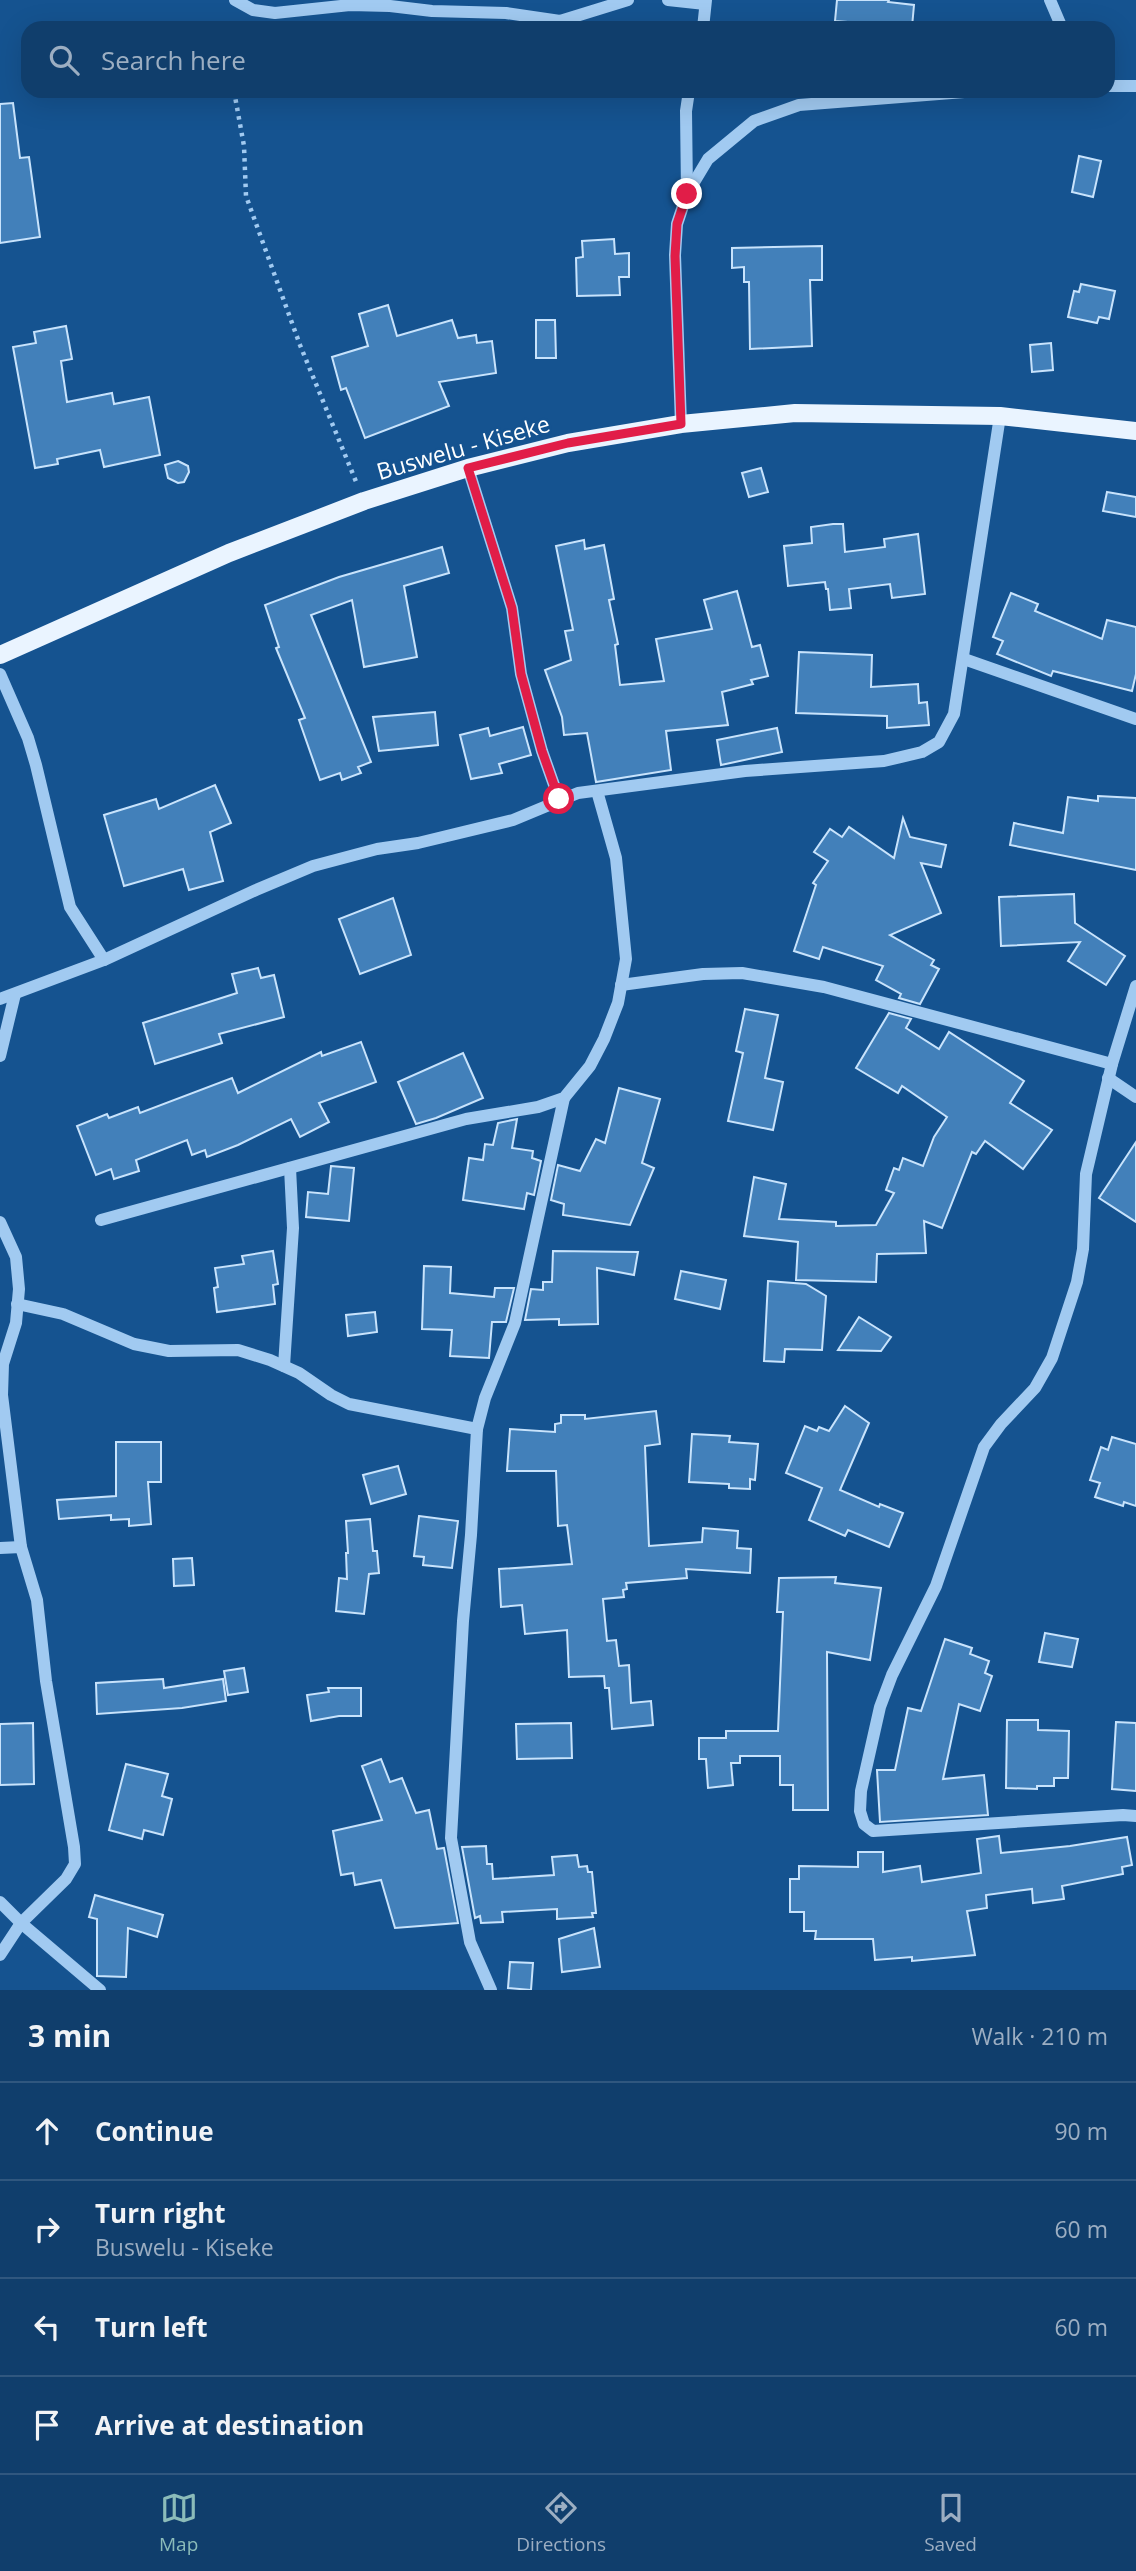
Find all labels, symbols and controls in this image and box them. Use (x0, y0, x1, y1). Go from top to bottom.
search box (21, 21, 1115, 98)
icon: search (45, 41, 83, 79)
text: Search here (101, 42, 246, 78)
route end (671, 178, 702, 209)
street label: Buswelu - Kiseke (373, 407, 553, 487)
route start (543, 783, 574, 814)
text: 3 min (28, 2015, 111, 2056)
text: Walk · 210 m (971, 2020, 1108, 2052)
icon: ahead (28, 2112, 66, 2150)
text: Continue (95, 2113, 214, 2149)
text: 90 m (1054, 2115, 1108, 2147)
text: Turn right (95, 2195, 226, 2231)
icon: right (28, 2210, 66, 2248)
text: 60 m (1054, 2213, 1108, 2245)
text: Buswelu - Kiseke (95, 2231, 274, 2263)
icon: left (28, 2308, 66, 2346)
text: Turn left (95, 2309, 207, 2345)
text: 60 m (1054, 2311, 1108, 2343)
icon: arrive (28, 2406, 66, 2444)
text: Arrive at destination (95, 2407, 364, 2443)
tab: Map (159, 2489, 198, 2557)
tab: Directions (516, 2489, 606, 2557)
tab: Saved (924, 2489, 977, 2557)

